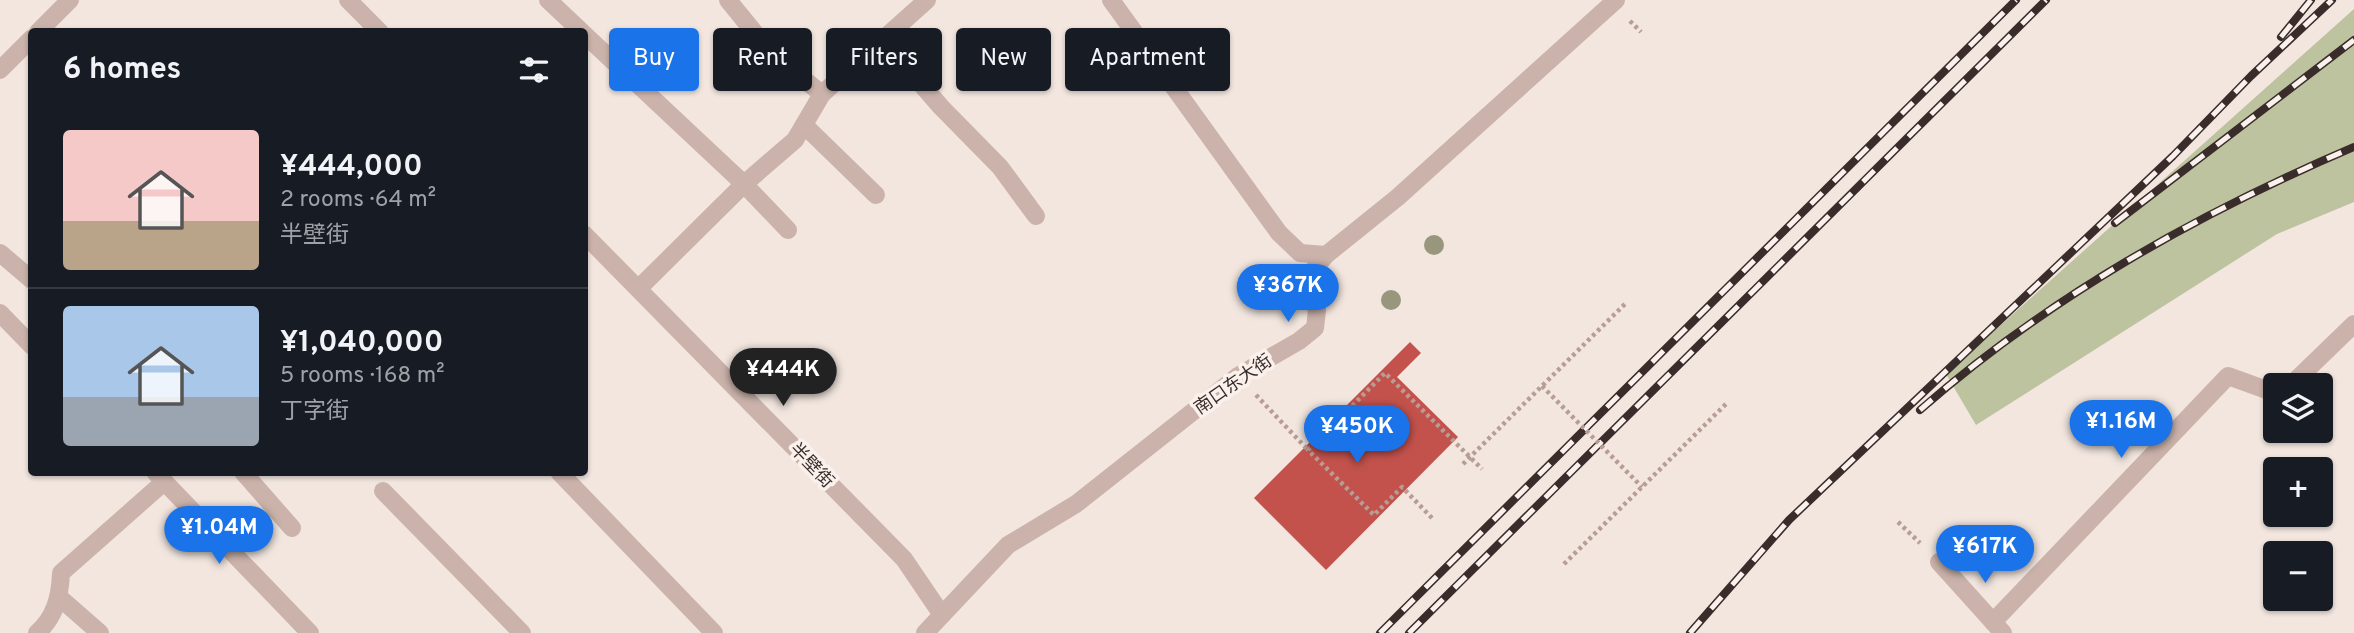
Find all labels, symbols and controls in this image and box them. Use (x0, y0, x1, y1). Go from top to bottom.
chip: Buy (609, 28, 699, 91)
chip: Rent (713, 28, 812, 91)
chip: Filters (826, 28, 942, 91)
chip: New (956, 28, 1051, 91)
chip: Apartment (1065, 28, 1230, 91)
icon: filters (515, 51, 553, 89)
text: 6 homes (63, 52, 181, 89)
text: ¥444,000 (280, 149, 423, 186)
icon: home (119, 158, 203, 242)
text: 2 rooms · 64 m² (280, 186, 436, 215)
text: 半壁街 (280, 222, 349, 251)
pin: ¥367K (1239, 264, 1337, 324)
text: ¥367K (1253, 272, 1323, 301)
text: ¥1,040,000 (280, 325, 444, 362)
icon: home (119, 334, 203, 418)
pin: ¥444K (734, 348, 832, 408)
street label: 南口东大街 (1190, 350, 1277, 420)
text: ¥444K (746, 356, 820, 385)
text: 5 rooms · 168 m² (280, 362, 445, 391)
map controls (2263, 373, 2333, 611)
button: layers (2263, 373, 2333, 443)
text: 丁字街 (280, 398, 349, 427)
pin: ¥1.16M (2064, 400, 2178, 460)
pin: ¥450K (1308, 406, 1406, 465)
text: ¥1.16M (2086, 408, 2156, 437)
text: ¥450K (1320, 413, 1394, 442)
street label: 半壁街 (784, 439, 838, 493)
button: + (2263, 457, 2333, 527)
pin: ¥1.04M (162, 506, 276, 566)
text: ¥1.04M (180, 514, 258, 543)
pin: ¥617K (1936, 526, 2034, 585)
text: ¥617K (1952, 533, 2018, 562)
button: − (2263, 541, 2333, 611)

